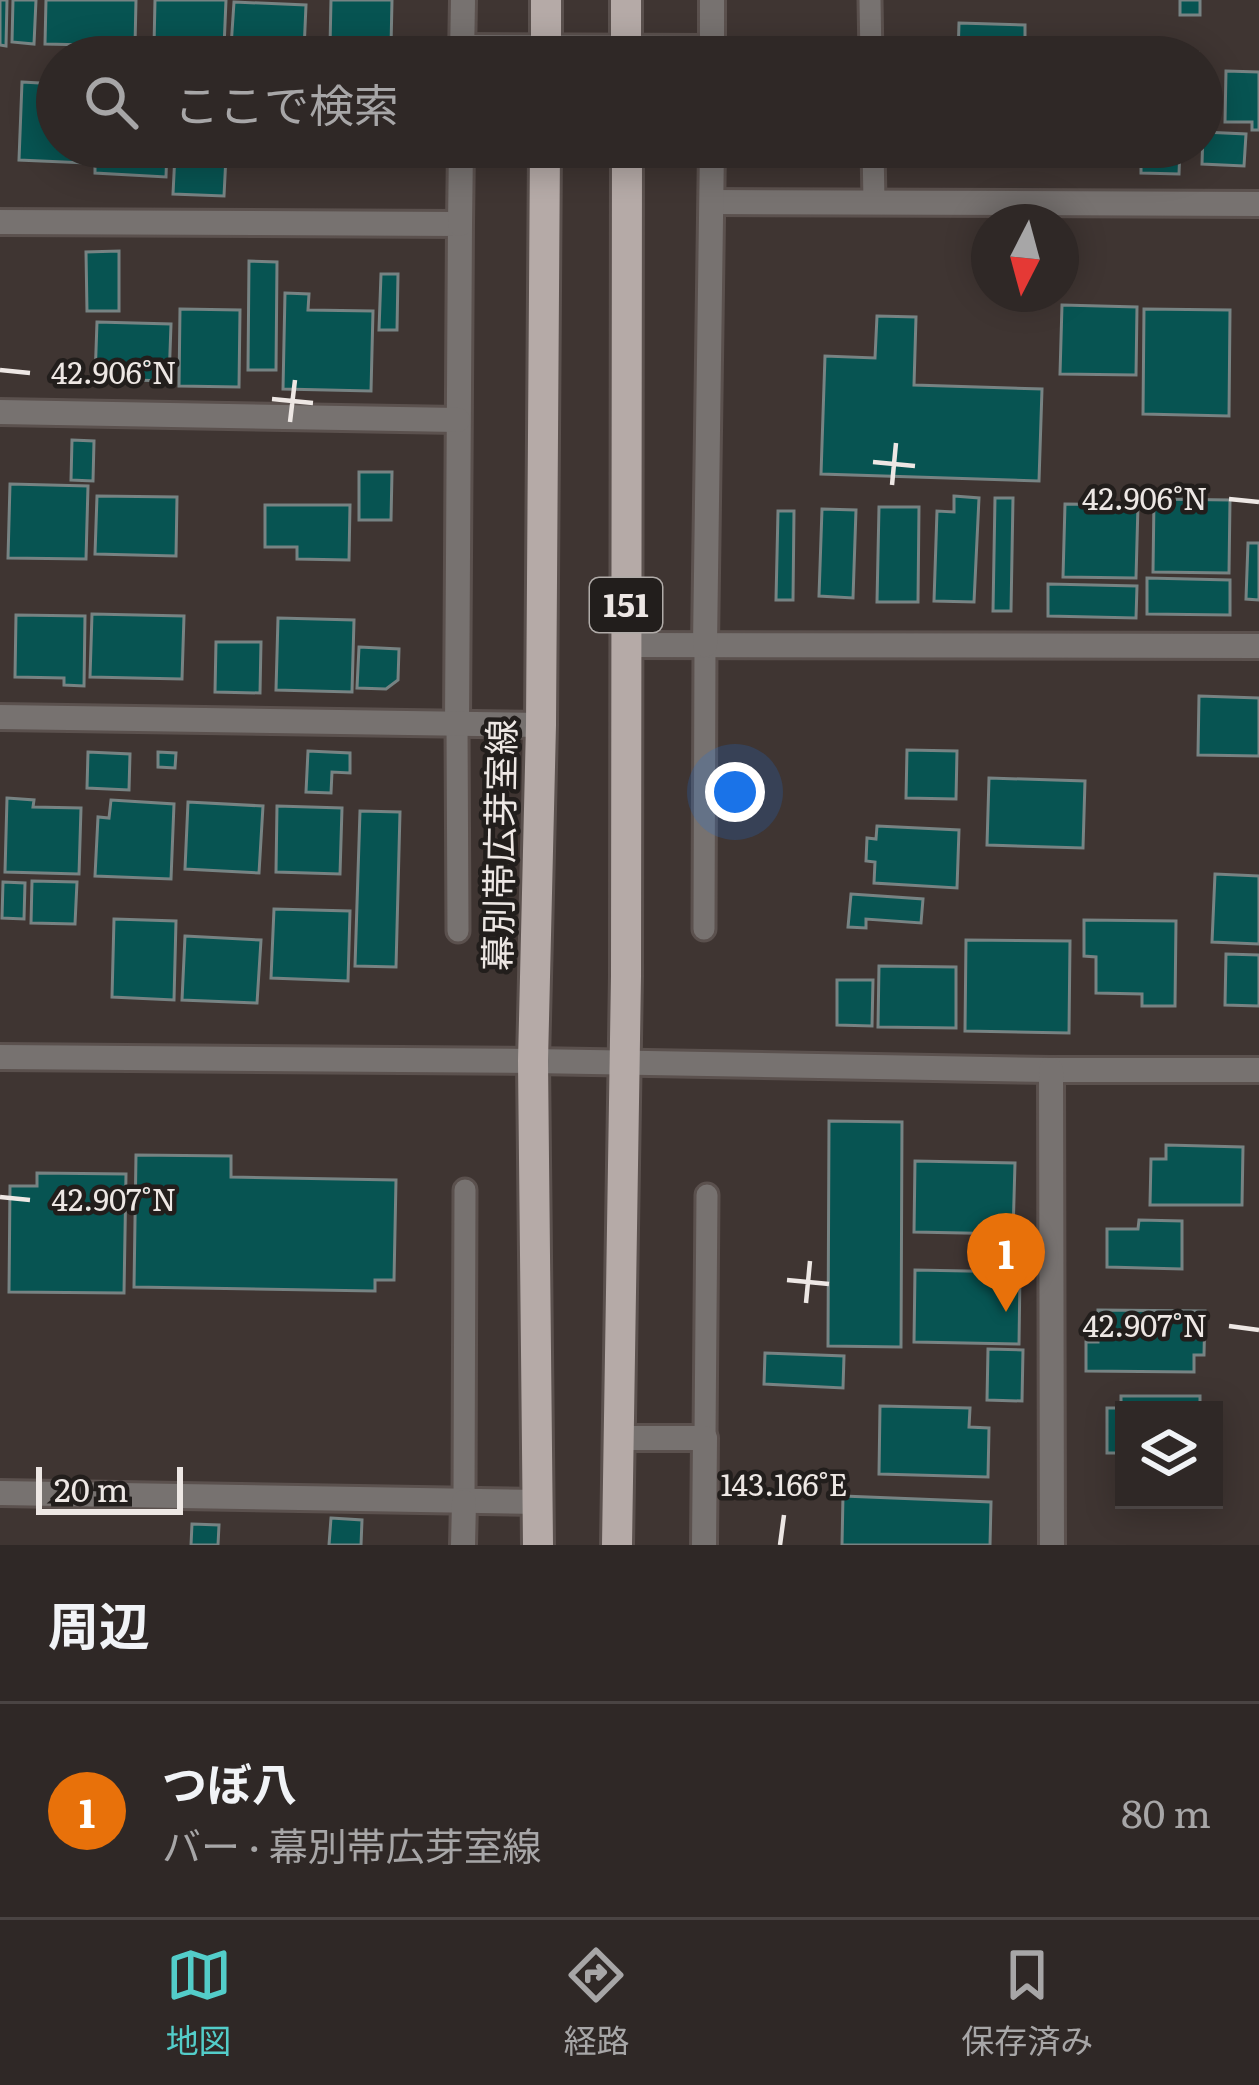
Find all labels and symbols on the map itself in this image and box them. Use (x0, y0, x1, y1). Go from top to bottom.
north arrow (971, 204, 1079, 312)
text: 42.906°N (51, 349, 177, 393)
text: 42.906°N (1082, 475, 1208, 519)
road number: 151 (590, 578, 662, 632)
street label: 幕別帯広芽室線 (469, 719, 526, 971)
your location (705, 762, 765, 822)
text: 42.907°N (52, 1176, 176, 1220)
pin: 1 (967, 1213, 1045, 1312)
text: 42.907°N (1083, 1302, 1207, 1346)
scale bar (36, 1461, 183, 1514)
text: 143.166°E (720, 1461, 848, 1505)

